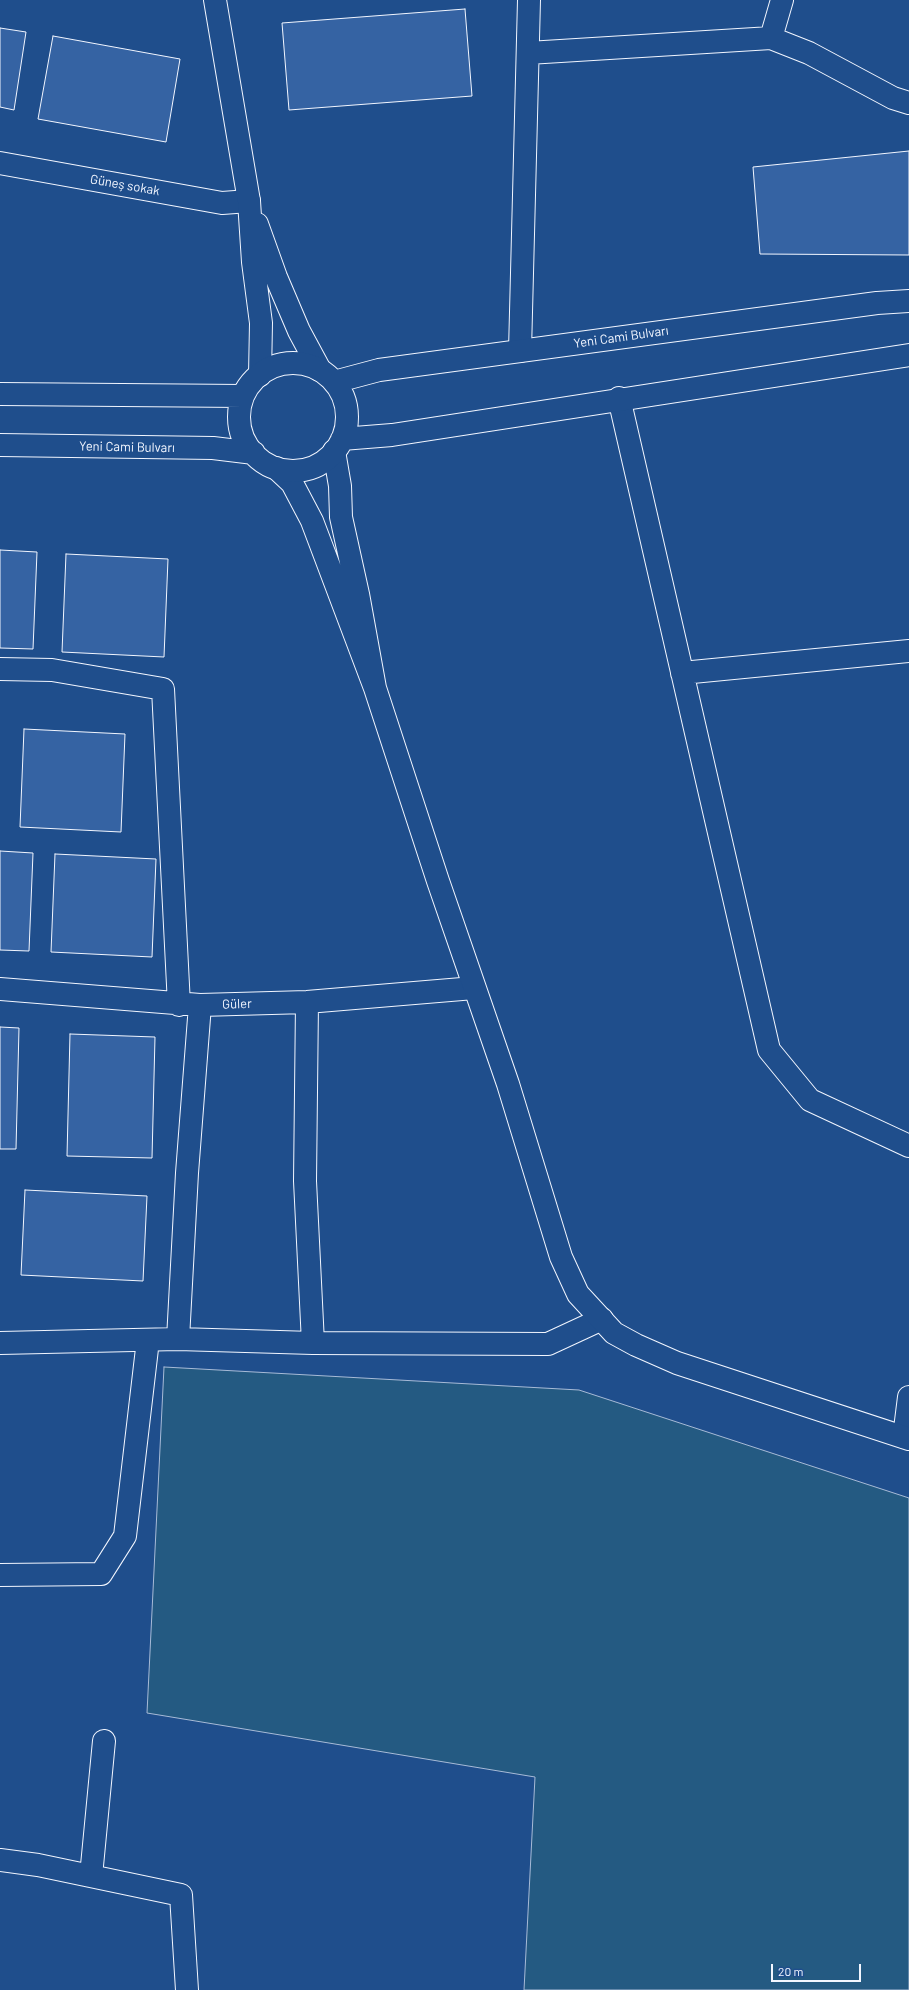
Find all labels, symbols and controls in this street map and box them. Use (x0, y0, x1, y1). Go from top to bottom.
street label: Güneş sokak (89, 171, 161, 199)
street label: Yeni Cami Bulvarı (573, 323, 669, 351)
street label: Yeni Cami Bulvarı (79, 438, 175, 456)
street label: Güler (222, 996, 252, 1012)
scale bar (773, 1956, 863, 1982)
text: 20 m (778, 1964, 804, 1978)

